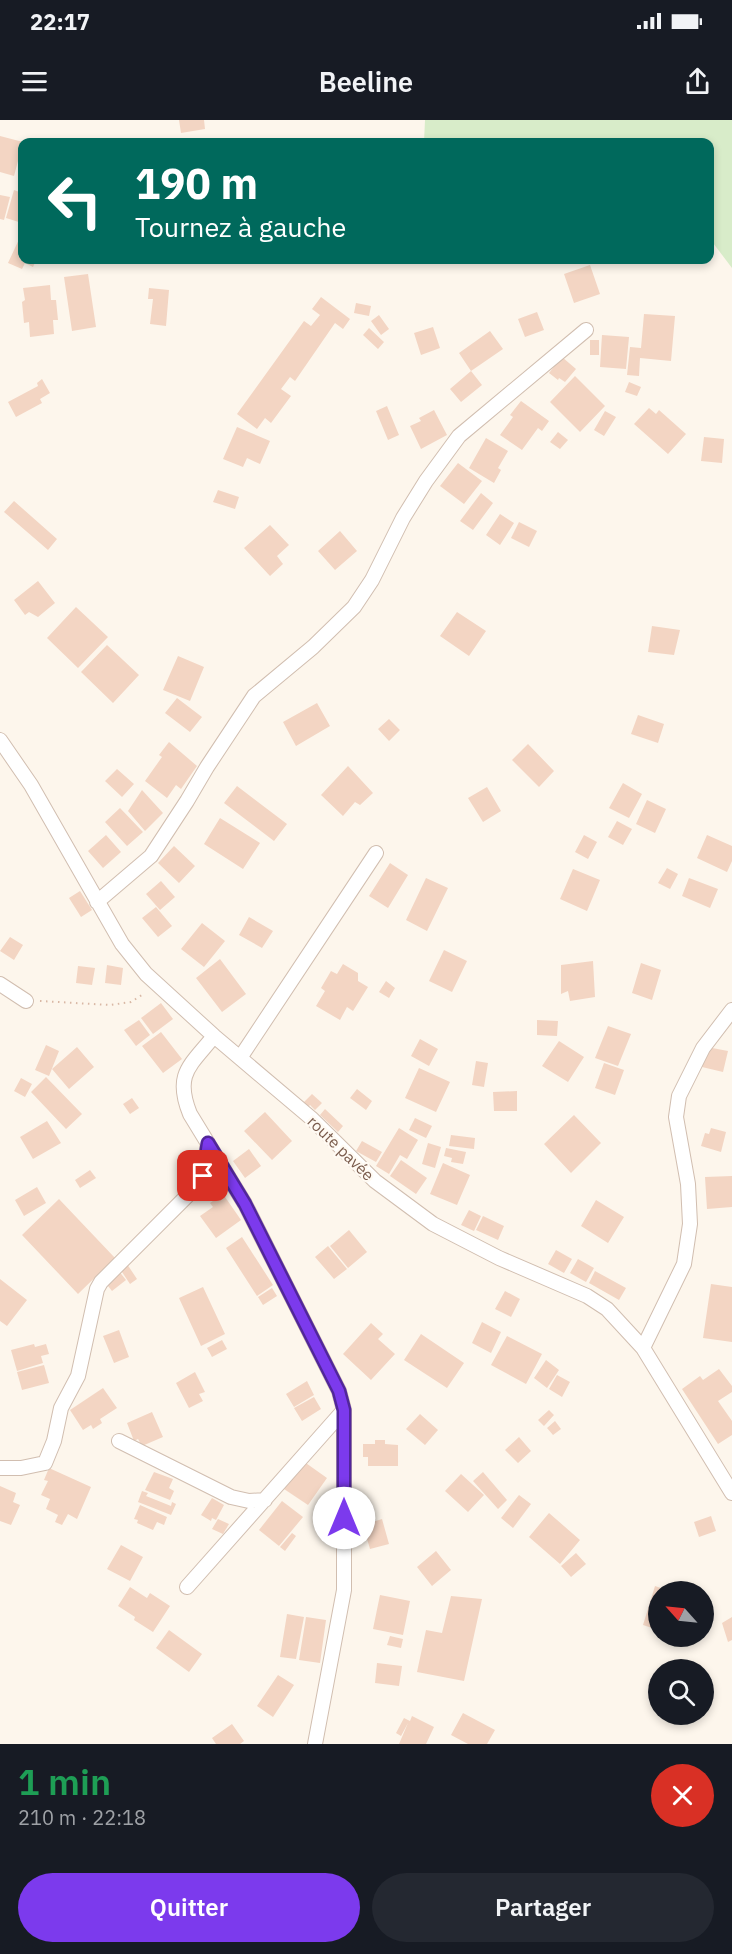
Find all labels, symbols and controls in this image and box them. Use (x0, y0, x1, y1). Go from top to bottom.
text: 22:17 (30, 7, 90, 36)
text: Beeline (319, 64, 413, 99)
icon: menu (18, 65, 51, 98)
icon: share (681, 65, 714, 98)
text: 190 m (135, 156, 258, 211)
icon: left (36, 162, 114, 240)
text: Tournez à gauche (135, 209, 346, 244)
street label: route pavée (303, 1111, 379, 1185)
pin (177, 1150, 228, 1201)
icon: arrive (186, 1159, 219, 1192)
position arrow (312, 1486, 376, 1550)
north arrow (648, 1581, 714, 1647)
map controls (648, 1581, 714, 1725)
button: search (648, 1659, 714, 1725)
text: 1 min (18, 1758, 111, 1805)
button: close (651, 1764, 714, 1827)
text: 210 m · 22:18 (18, 1804, 146, 1831)
button: Quitter (18, 1873, 360, 1942)
button: Partager (372, 1873, 714, 1942)

